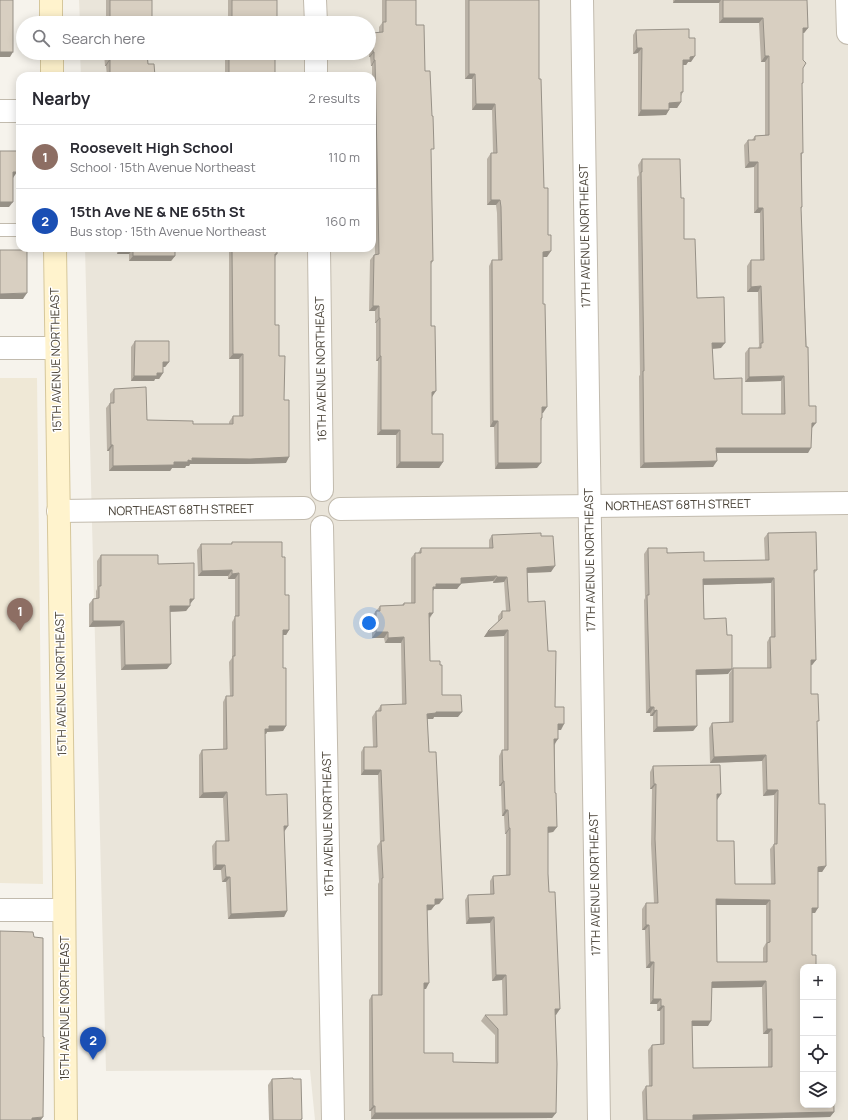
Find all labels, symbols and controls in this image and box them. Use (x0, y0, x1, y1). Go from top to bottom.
search box (16, 16, 376, 60)
icon: search (30, 27, 52, 49)
text: Search here (62, 28, 145, 49)
text: Nearby (32, 87, 90, 110)
text: 2 results (308, 89, 360, 107)
text: Roosevelt High School (70, 137, 233, 158)
text: 1 (42, 148, 48, 166)
text: 110 m (328, 148, 360, 166)
text: School · 15th Avenue Northeast (70, 158, 256, 176)
street label: 17TH AVENUE NORTHEAST (575, 163, 594, 308)
text: 15th Ave NE & NE 65th St (70, 201, 245, 222)
text: 2 (41, 212, 49, 230)
text: 160 m (325, 212, 360, 230)
text: Bus stop · 15th Avenue Northeast (70, 222, 267, 240)
street label: 15TH AVENUE NORTHEAST (46, 287, 65, 432)
street label: 16TH AVENUE NORTHEAST (311, 295, 330, 442)
street label: 17TH AVENUE NORTHEAST (580, 487, 599, 632)
street label: NORTHEAST 68TH STREET (605, 495, 752, 514)
street label: NORTHEAST 68TH STREET (108, 500, 255, 519)
pin: 1 (7, 598, 33, 631)
street label: 15TH AVENUE NORTHEAST (51, 611, 70, 756)
your location (359, 613, 379, 633)
street label: 16TH AVENUE NORTHEAST (318, 750, 337, 897)
street label: 17TH AVENUE NORTHEAST (585, 811, 604, 956)
street label: 15TH AVENUE NORTHEAST (56, 935, 73, 1080)
map controls (800, 964, 836, 1108)
button: + (800, 964, 836, 1000)
button: − (800, 1000, 836, 1036)
pin: 2 (80, 1027, 106, 1060)
button: locate (800, 1036, 836, 1072)
button: layers (800, 1072, 836, 1108)

